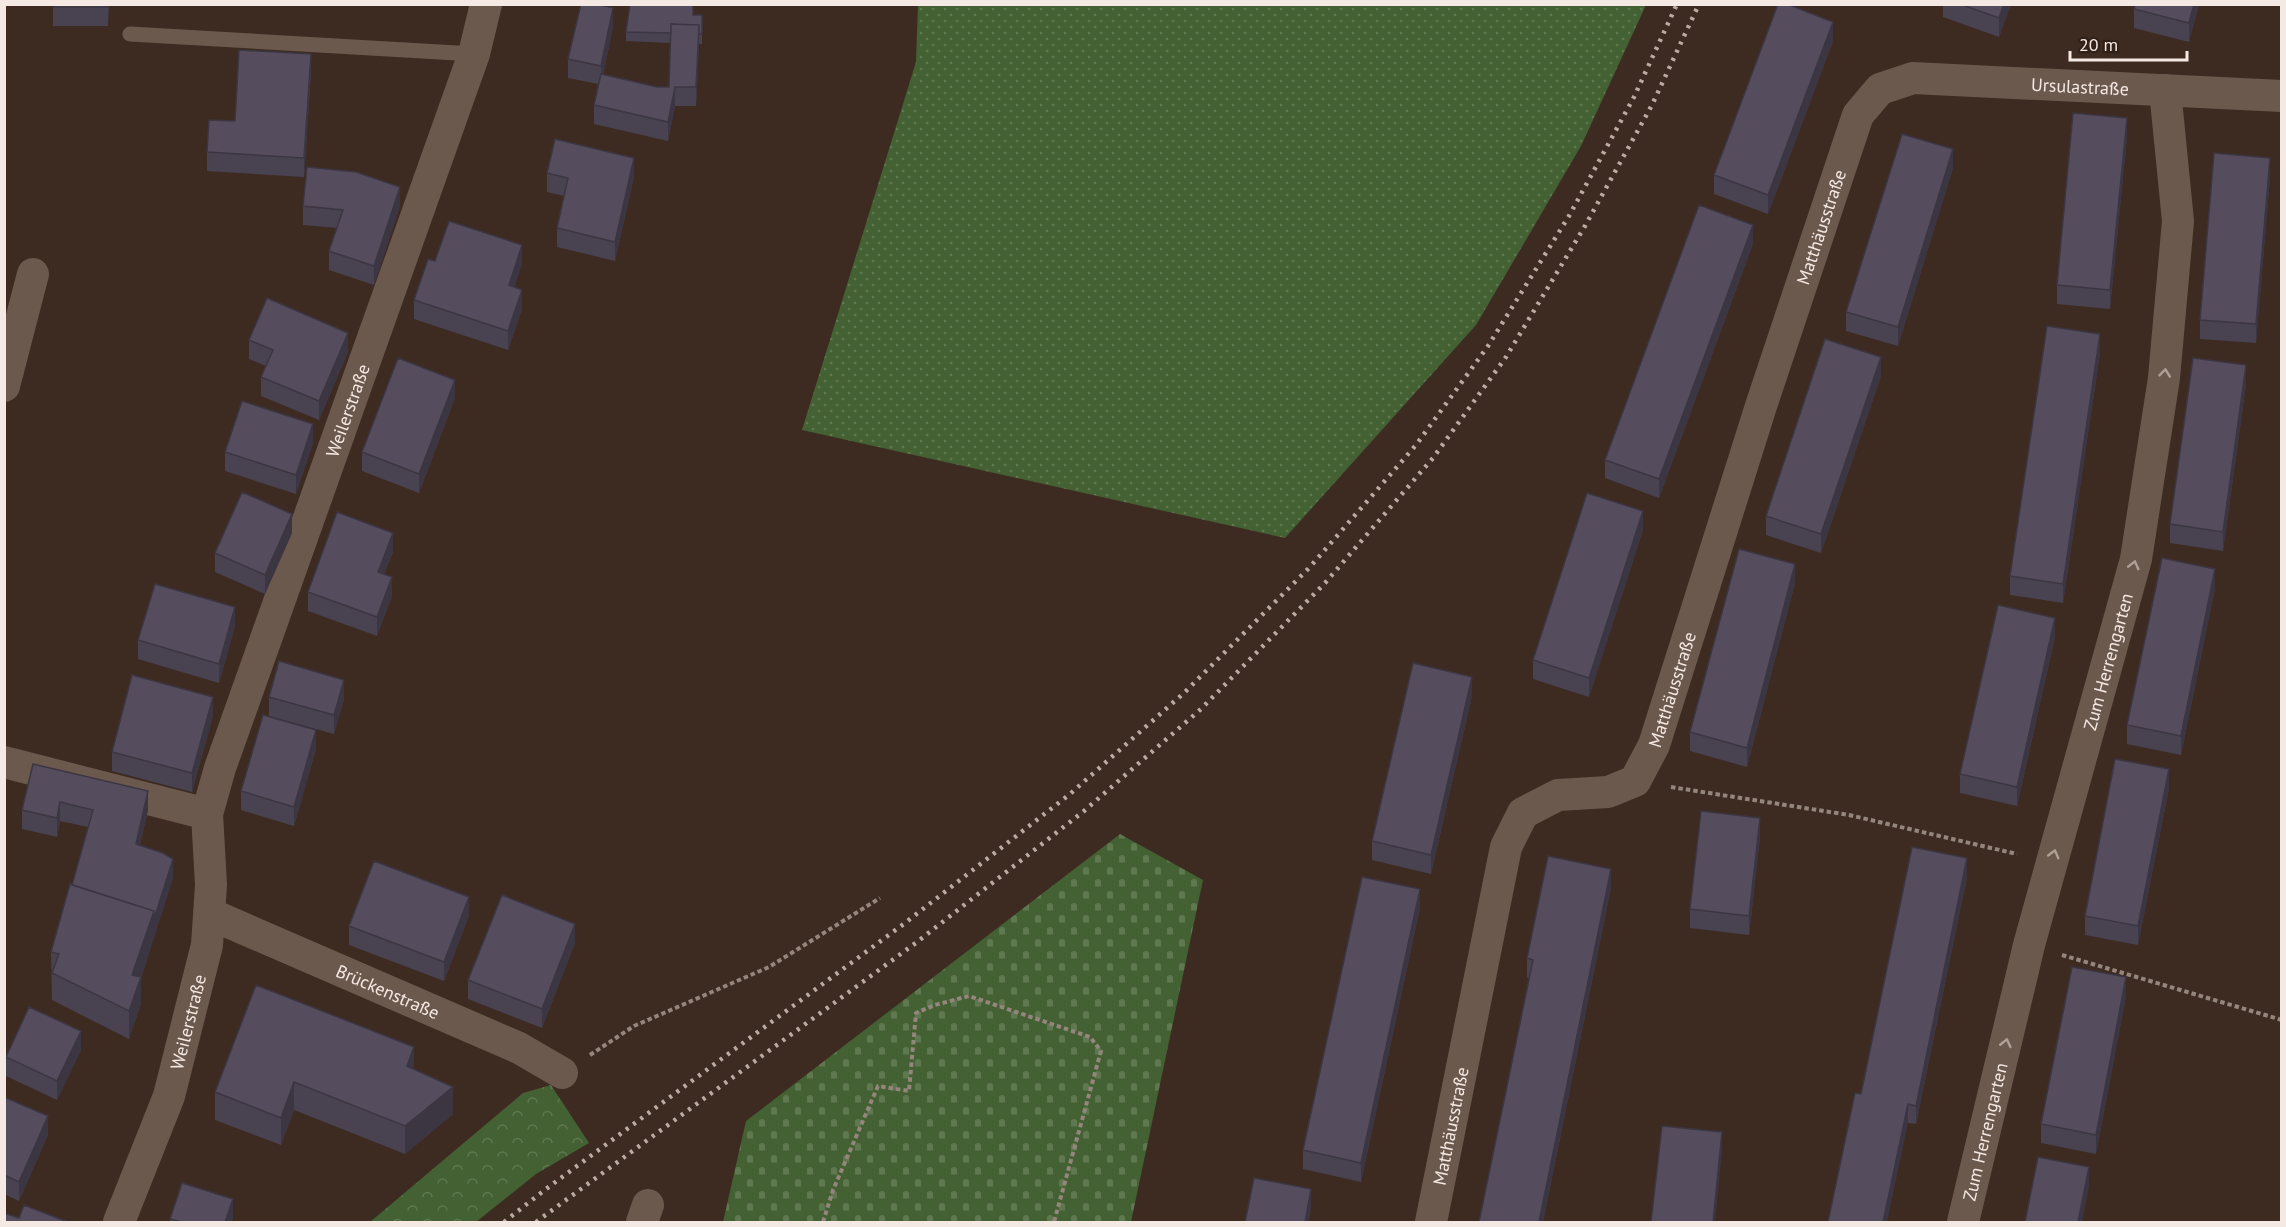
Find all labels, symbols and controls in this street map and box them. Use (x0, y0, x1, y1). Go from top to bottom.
scale bar (2070, 24, 2187, 62)
text: 20 m (2079, 33, 2118, 56)
street label: Ursulastraße (2031, 72, 2129, 100)
street label: Matthäusstraße (1791, 166, 1851, 288)
street label: Weilerstraße (320, 361, 374, 460)
one-way arrow (2158, 368, 2171, 377)
one-way arrow (2127, 560, 2139, 571)
street label: Zum Herrengarten (2078, 590, 2138, 733)
street label: Matthäusstraße (1643, 629, 1701, 750)
one-way arrow (2047, 849, 2059, 860)
street label: Brückenstraße (333, 959, 443, 1024)
street label: Weilerstraße (165, 972, 211, 1072)
one-way arrow (1998, 1038, 2011, 1048)
street label: Zum Herrengarten (1957, 1060, 2012, 1203)
street label: Matthäusstraße (1427, 1065, 1473, 1187)

